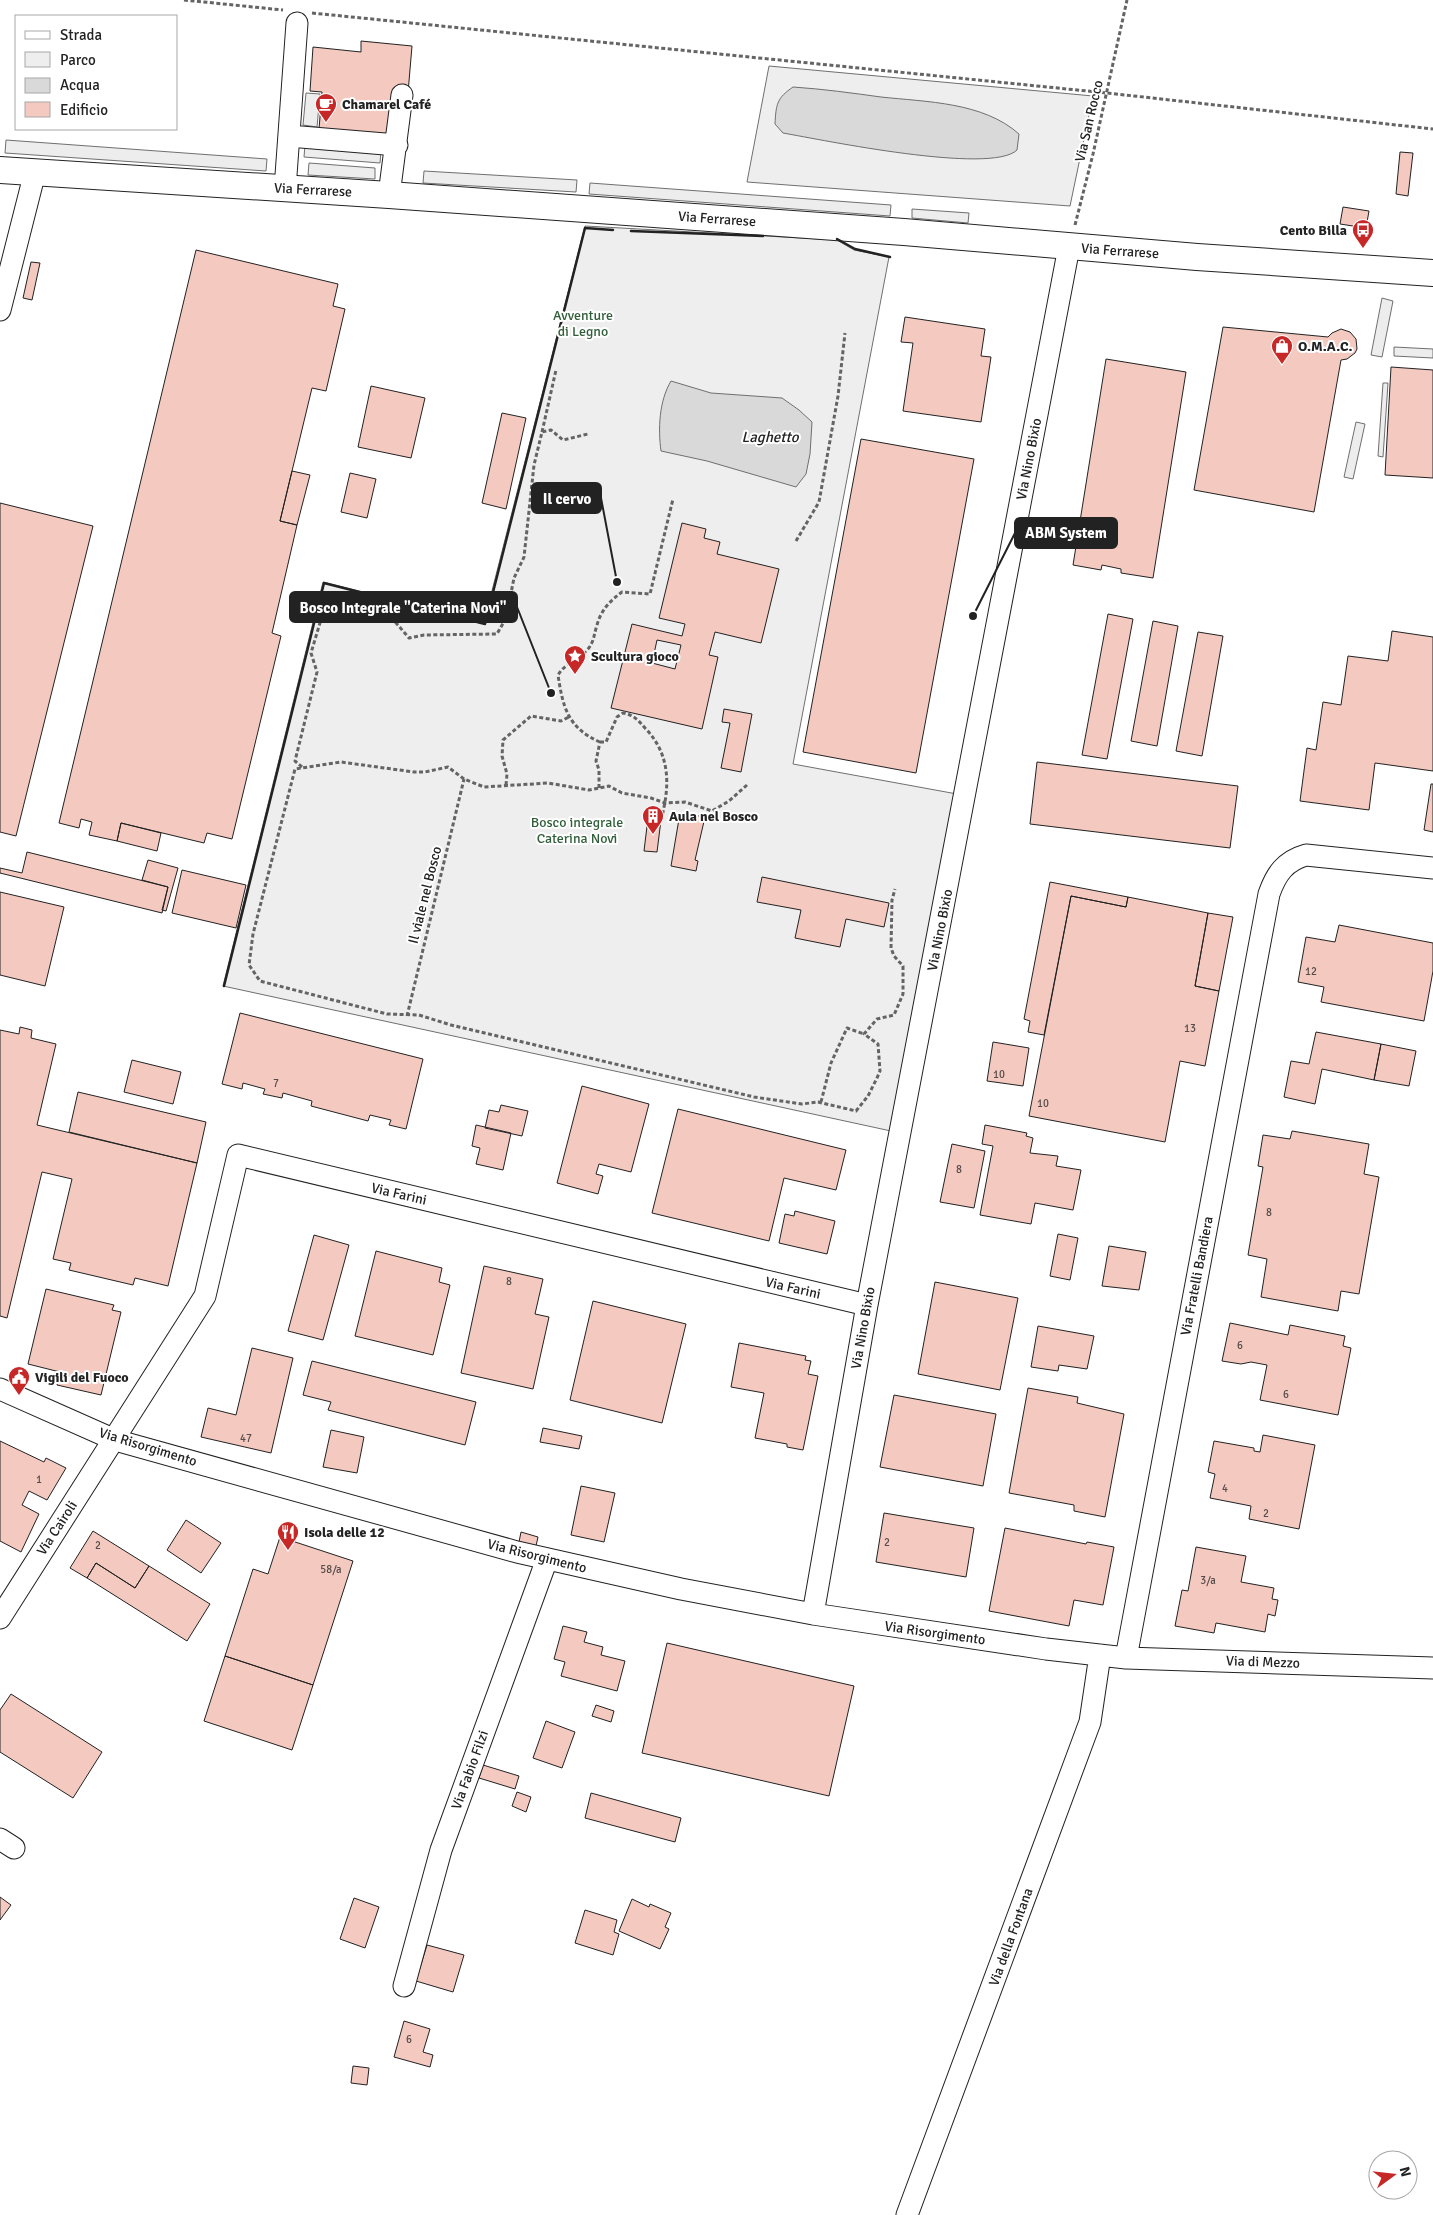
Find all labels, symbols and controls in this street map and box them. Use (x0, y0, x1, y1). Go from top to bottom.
legend (15, 15, 178, 130)
text: Strada (60, 26, 102, 44)
text: Parco (60, 51, 96, 69)
text: Acqua (60, 76, 100, 94)
street label: Via San Rocco (1071, 78, 1107, 164)
cafe icon: Chamarel Café (314, 92, 338, 123)
place label: Chamarel Café (342, 96, 431, 113)
text: Edificio (60, 101, 108, 119)
street label: Via Ferrarese (273, 179, 353, 201)
street label: Via Ferrarese (677, 208, 757, 230)
bus stop icon: Cento Billa (1351, 218, 1375, 249)
place label: Cento Billa (1280, 222, 1347, 239)
street label: Via Ferrarese (1080, 240, 1160, 262)
park label: Avventure di Legno (553, 307, 613, 340)
shop icon: O.M.A.C. (1270, 334, 1294, 365)
place label: O.M.A.C. (1298, 338, 1353, 355)
street label: Via Nino Bixio (1013, 417, 1045, 501)
water label: Laghetto (742, 428, 800, 446)
callout: Il cervo (532, 483, 601, 513)
text: Il cervo (543, 490, 591, 508)
callout: ABM System (1015, 518, 1117, 548)
text: ABM System (1025, 524, 1107, 542)
callout: Bosco Integrale "Caterina Novi" (290, 592, 517, 622)
text: Bosco Integrale "Caterina Novi" (299, 599, 507, 617)
place icon: Scultura gioco (563, 644, 587, 675)
place label: Scultura gioco (591, 648, 679, 665)
building icon: Aula nel Bosco (641, 804, 665, 835)
place label: Aula nel Bosco (669, 808, 758, 825)
park label: Bosco integrale Caterina Novi (531, 814, 623, 847)
street label: Il viale nel Bosco (405, 844, 445, 946)
street label: Via Nino Bixio (924, 888, 956, 972)
house number: 12 (1305, 965, 1317, 978)
house number: 13 (1184, 1022, 1196, 1035)
house number: 10 (993, 1068, 1005, 1081)
house number: 7 (273, 1077, 279, 1090)
house number: 10 (1037, 1097, 1049, 1110)
house number: 8 (956, 1163, 962, 1176)
street label: Via Farini (370, 1179, 428, 1209)
house number: 8 (1266, 1206, 1272, 1219)
street label: Via Fratelli Bandiera (1177, 1215, 1217, 1337)
street label: Via Farini (764, 1273, 822, 1303)
house number: 8 (506, 1275, 512, 1288)
street label: Via Nino Bixio (847, 1286, 879, 1370)
house number: 6 (1237, 1339, 1243, 1352)
public building icon: Vigili del Fuoco (7, 1365, 31, 1396)
place label: Vigili del Fuoco (35, 1369, 129, 1386)
house number: 6 (1283, 1388, 1289, 1401)
street label: Via Risorgimento (97, 1424, 199, 1470)
house number: 47 (240, 1432, 252, 1445)
house number: 1 (36, 1473, 42, 1486)
house number: 4 (1222, 1482, 1228, 1495)
street label: Via Cairoli (33, 1498, 81, 1558)
house number: 2 (1263, 1507, 1269, 1520)
restaurant icon: Isola delle 12 (276, 1520, 300, 1551)
place label: Isola delle 12 (304, 1524, 385, 1541)
street label: Via Risorgimento (486, 1535, 588, 1577)
house number: 2 (884, 1536, 890, 1549)
house number: 2 (95, 1539, 101, 1552)
house number: 58/a (320, 1563, 342, 1576)
house number: 3/a (1200, 1574, 1216, 1587)
street label: Via Risorgimento (883, 1618, 987, 1648)
street label: Via di Mezzo (1226, 1652, 1300, 1672)
street label: Via Fabio Filzi (448, 1728, 492, 1812)
street label: Via della Fontana (985, 1886, 1037, 1988)
house number: 6 (406, 2033, 412, 2046)
north arrow (1368, 2150, 1418, 2200)
text: N (1396, 2165, 1415, 2179)

